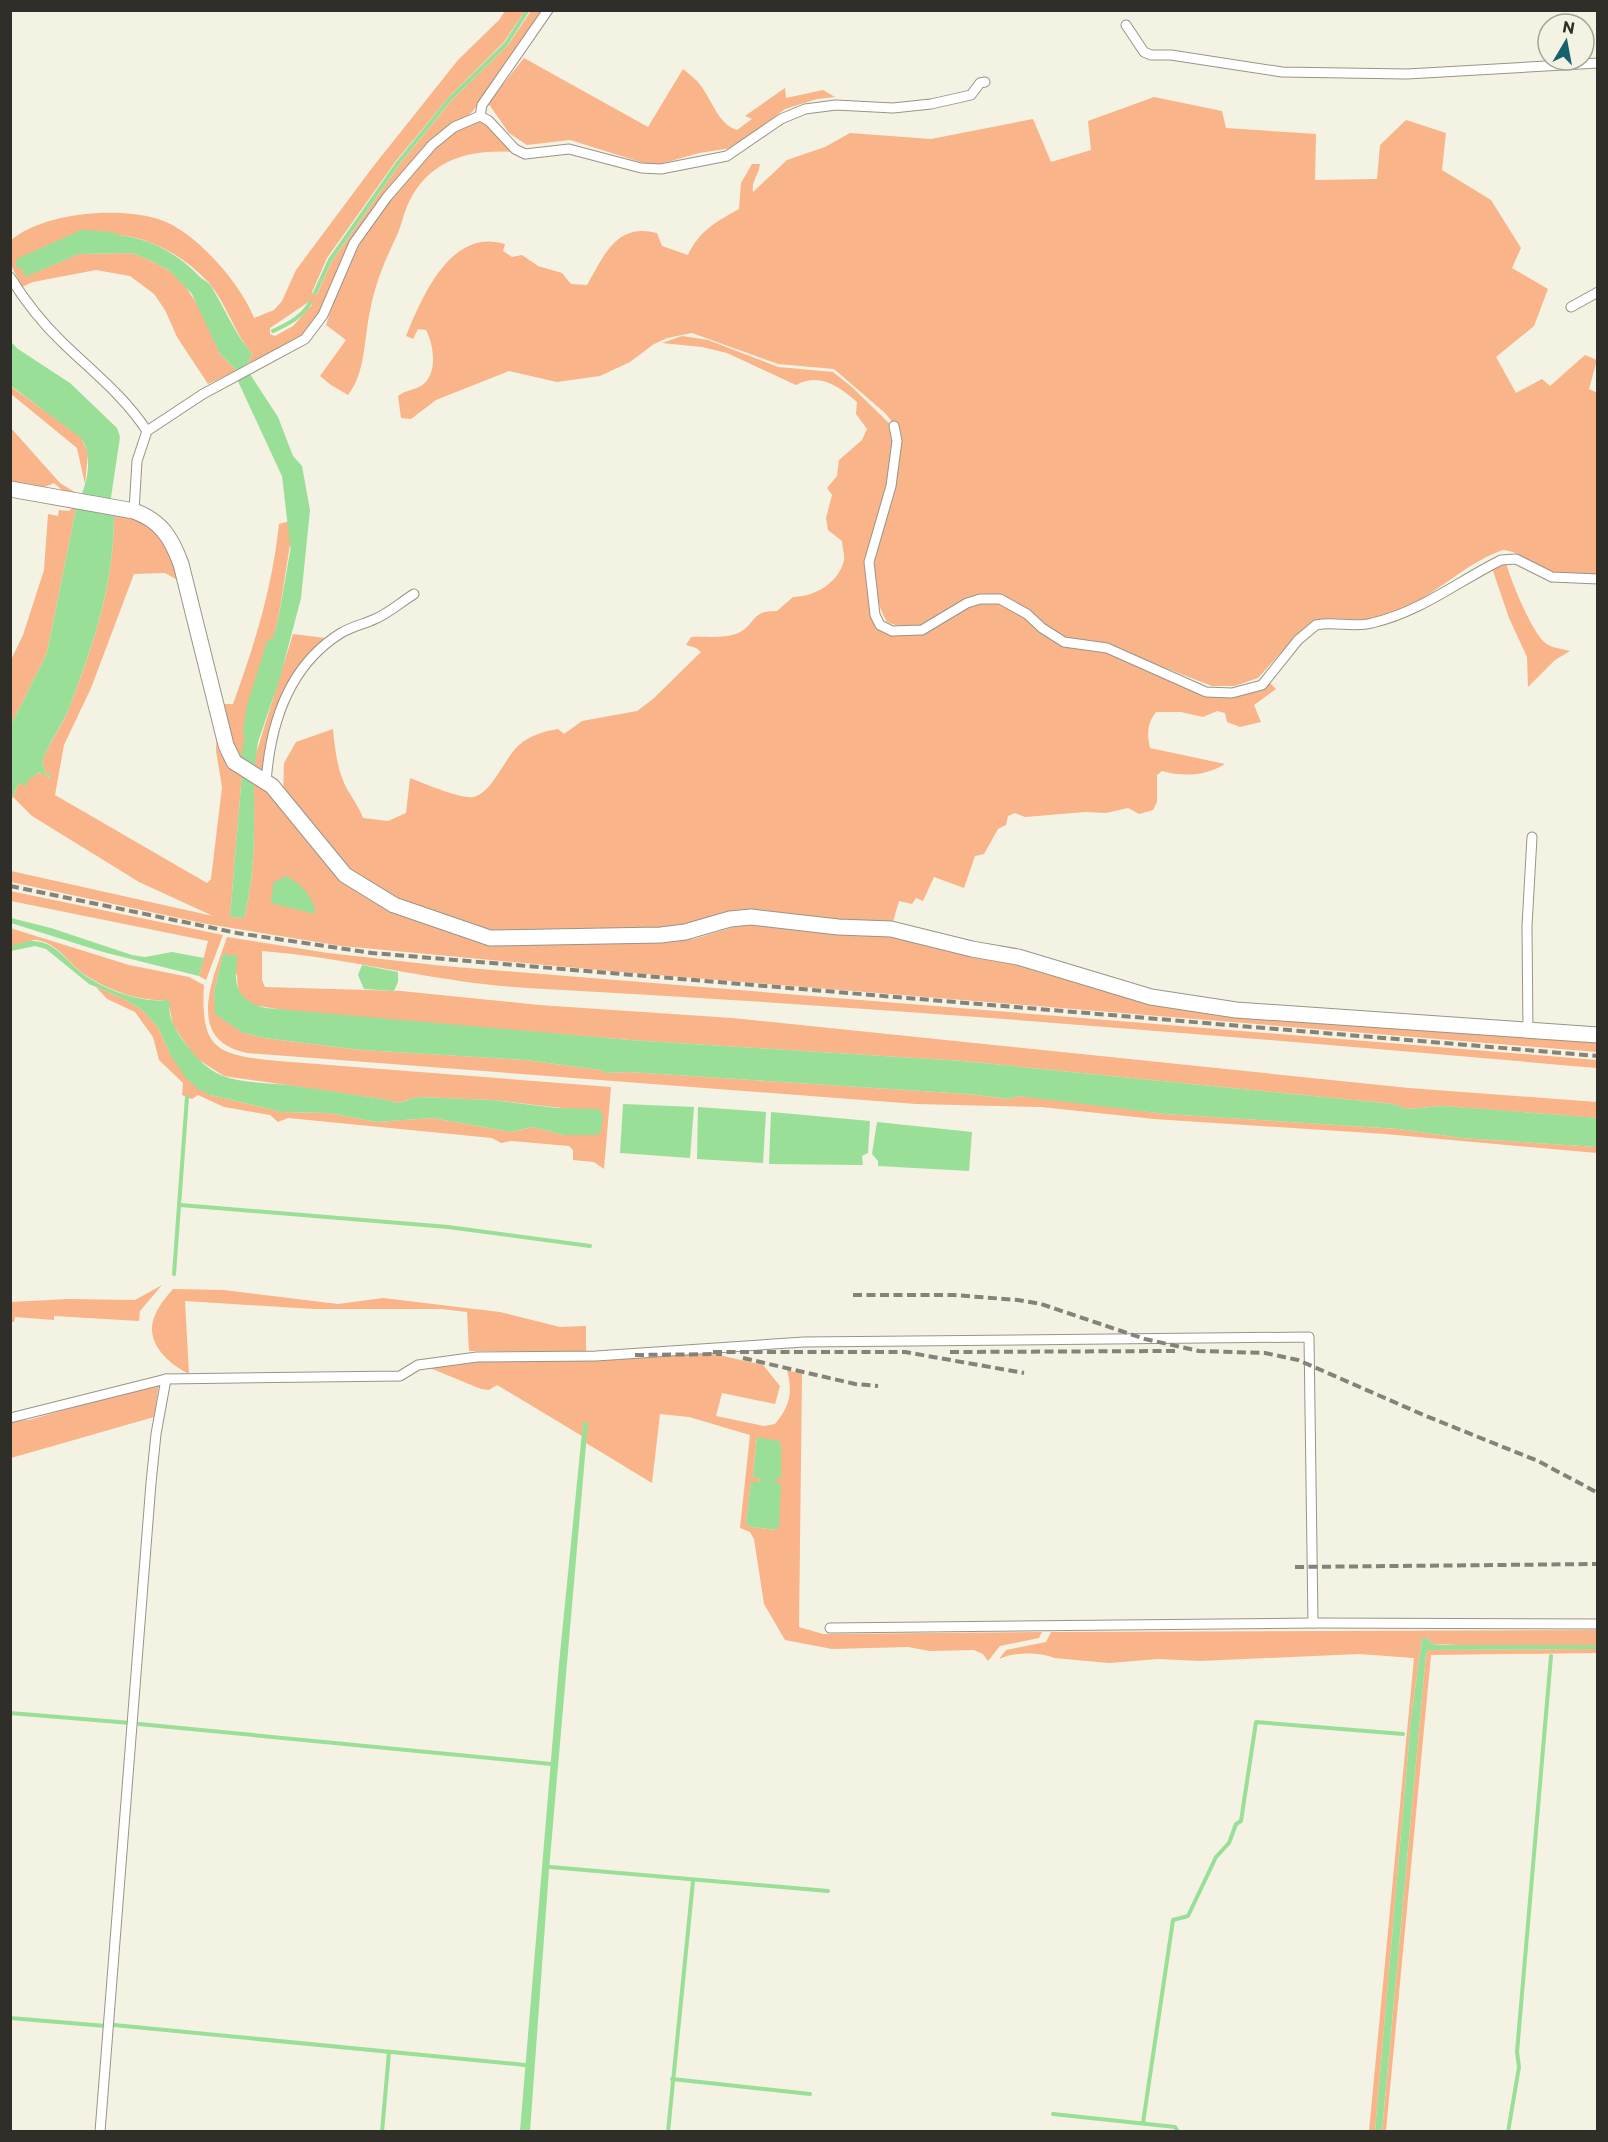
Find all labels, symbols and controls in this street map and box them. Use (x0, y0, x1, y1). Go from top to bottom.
north arrow (1536, 12, 1596, 72)
text: N (1561, 16, 1576, 37)

